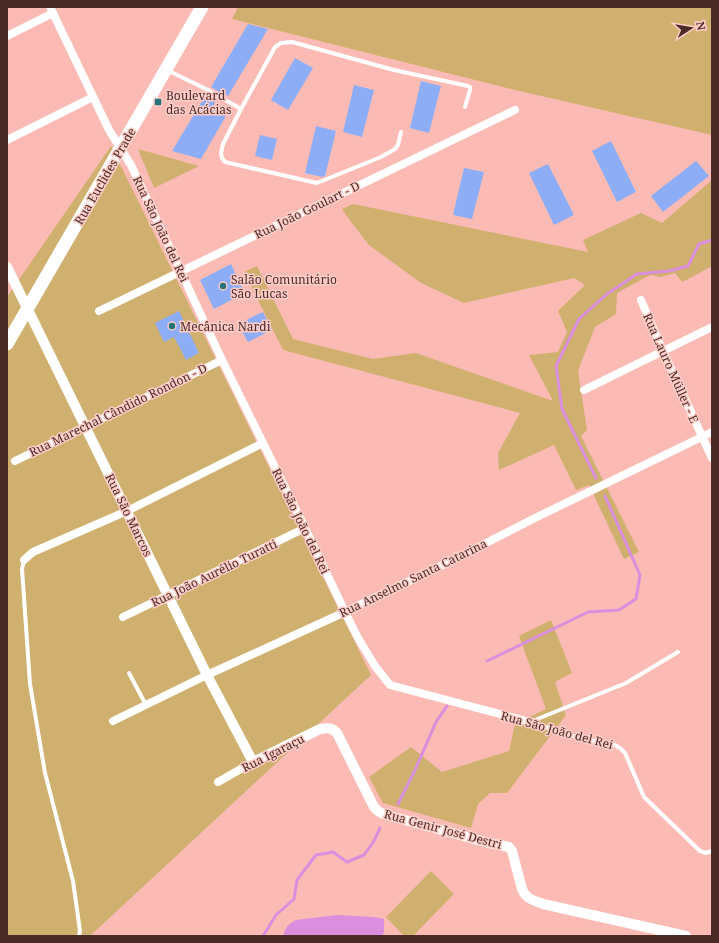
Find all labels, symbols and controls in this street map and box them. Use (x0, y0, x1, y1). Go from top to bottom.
north arrow (671, 8, 711, 48)
text: N (693, 20, 710, 32)
place label: Boulevard das Acácias (166, 87, 231, 118)
marker: Boulevard das Acácias (153, 97, 163, 107)
street label: Rua Euclides Prade (70, 124, 140, 228)
street label: Rua São João del Rei (129, 173, 193, 285)
street label: Rua João Goulart - D (251, 177, 363, 243)
place label: Salão Comunitário São Lucas (231, 271, 337, 302)
marker: Salão Comunitário São Lucas (218, 281, 228, 291)
street label: Rua Lauro Müller - E (639, 310, 703, 426)
place label: Mecânica Nardi (180, 318, 271, 335)
marker: Mecânica Nardi (167, 321, 177, 331)
street label: Rua Marechal Cândido Rondon - D (26, 359, 210, 461)
street label: Rua São João del Rei (268, 465, 334, 577)
street label: Rua São Marcos (101, 471, 157, 559)
street label: Rua João Aurélio Turatti (148, 535, 280, 611)
street label: Rua Anselmo Santa Catarina (336, 535, 490, 621)
street label: Rua São João del Rei (499, 707, 615, 753)
street label: Rua Igaraçu (239, 730, 308, 776)
street label: Rua Genir José Destri (382, 805, 504, 853)

